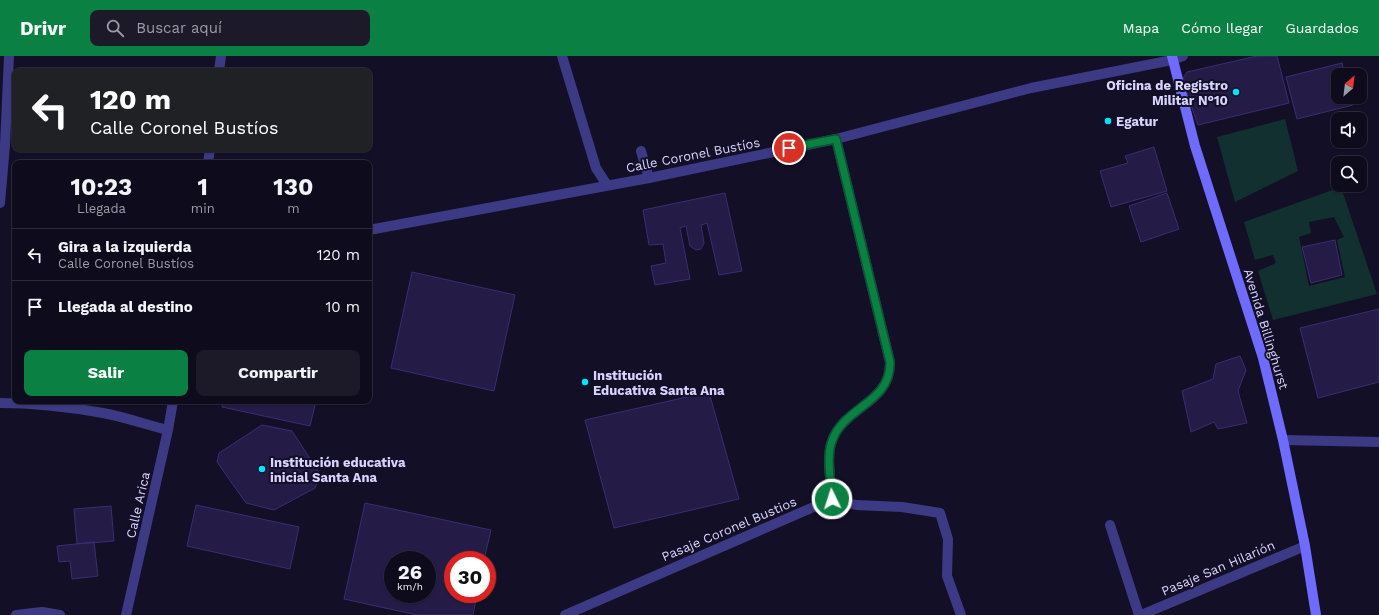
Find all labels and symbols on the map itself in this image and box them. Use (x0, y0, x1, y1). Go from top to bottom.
north arrow (1331, 68, 1367, 104)
place label: Oficina de Registro Militar N°10 (1106, 78, 1228, 108)
marker: Oficina de Registro Militar N°10 (1231, 87, 1241, 97)
place label: Egatur (1116, 114, 1158, 129)
marker: Egatur (1103, 116, 1113, 126)
pin (772, 131, 806, 165)
street label: Calle Coronel Bustíos (625, 135, 761, 175)
street label: Avenida Billinghurst (1241, 267, 1292, 392)
place label: Institución Educativa Santa Ana (593, 368, 725, 398)
marker: Institución Educativa Santa Ana (580, 377, 590, 387)
place label: Institución educativa inicial Santa Ana (270, 455, 406, 485)
marker: Institución educativa inicial Santa Ana (257, 464, 267, 474)
street label: Calle Arica (123, 470, 153, 540)
position arrow (811, 478, 853, 520)
street label: Pasaje Coronel Bustios (659, 494, 799, 564)
street label: Pasaje San Hilarión (1159, 537, 1277, 599)
speed limit sign: 30 (444, 551, 496, 603)

